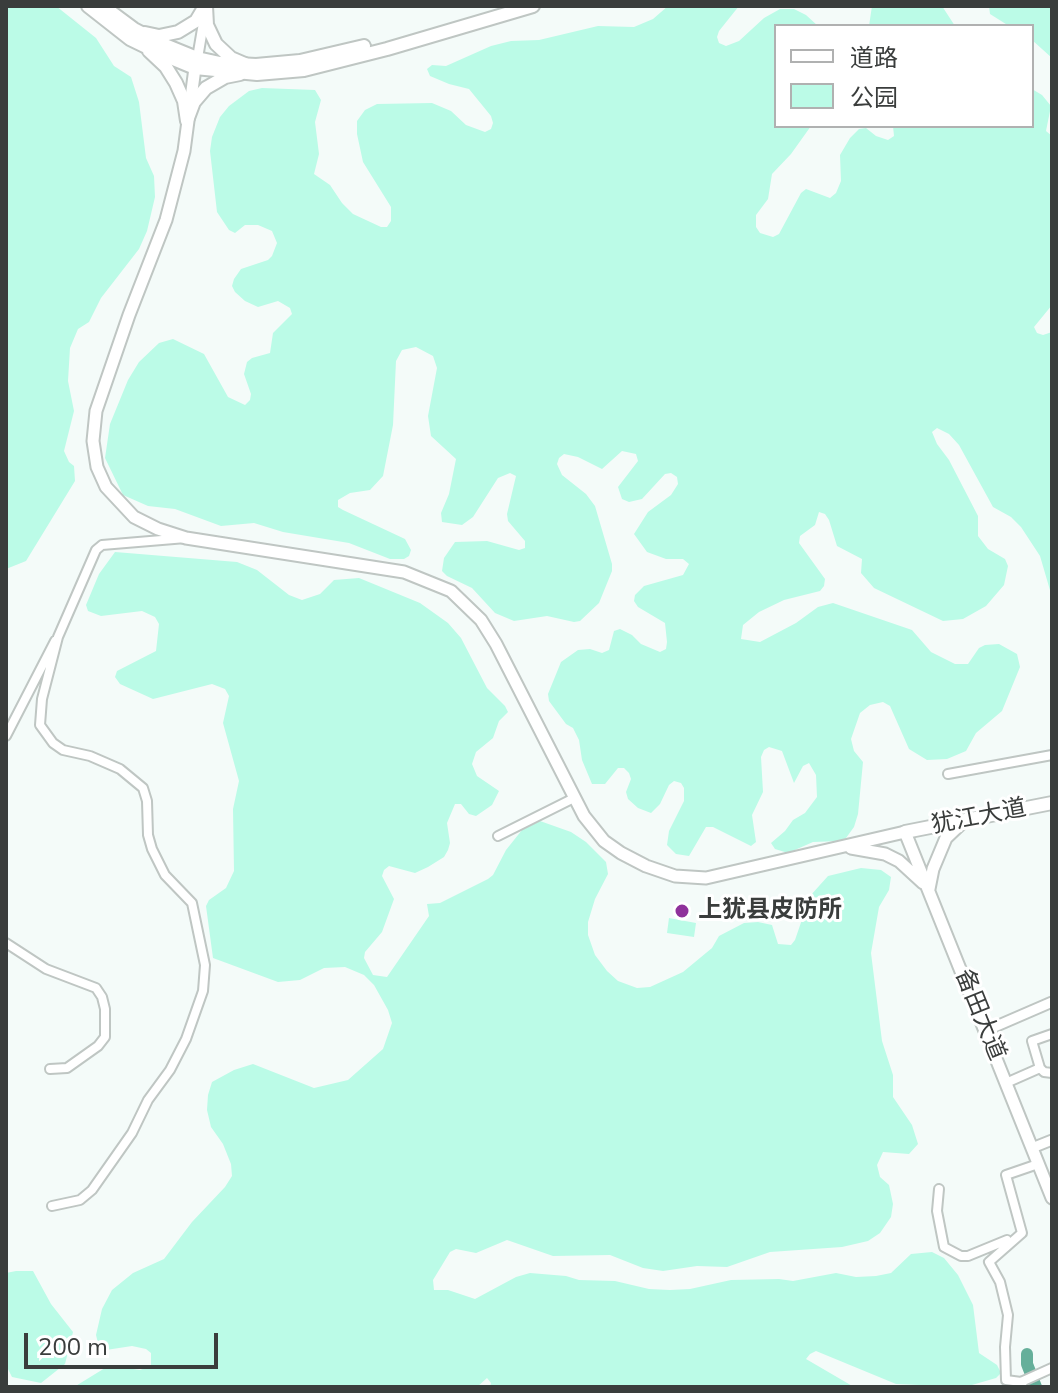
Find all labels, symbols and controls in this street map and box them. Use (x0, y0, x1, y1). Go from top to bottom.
legend (774, 24, 1034, 128)
text: 道路 (850, 42, 898, 74)
text: 公园 (850, 82, 898, 114)
street label: 犹江大道 (929, 795, 1029, 841)
place label: 上犹县皮防所 (698, 897, 842, 925)
marker: 上犹县皮防所 (673, 902, 691, 920)
street label: 备田大道 (948, 965, 1010, 1065)
scale bar (28, 1317, 222, 1367)
text: 200 m (38, 1331, 108, 1363)

